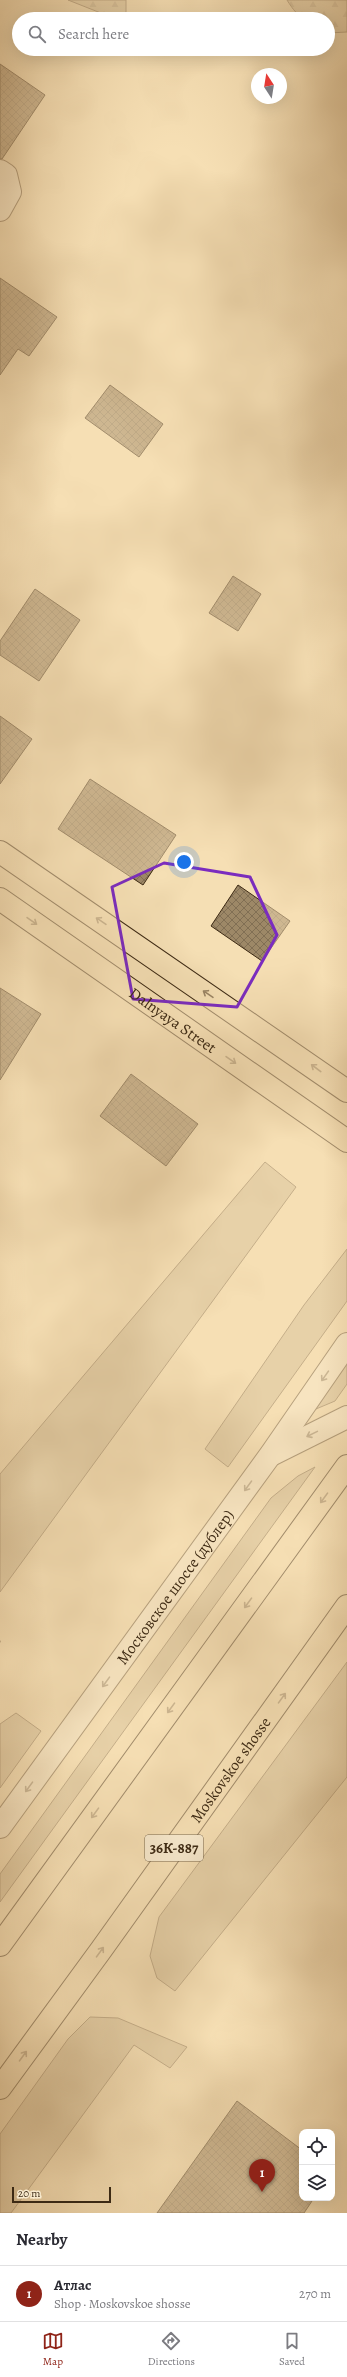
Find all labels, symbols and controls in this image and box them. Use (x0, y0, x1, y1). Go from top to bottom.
search box (12, 12, 335, 56)
icon: search (26, 23, 48, 45)
text: Search here (58, 24, 129, 44)
north arrow (251, 68, 287, 104)
your location (174, 852, 194, 872)
one-way arrow (26, 917, 37, 925)
one-way arrow (96, 917, 107, 925)
street label: Dalnyaya Street (124, 982, 221, 1059)
one-way arrow (203, 990, 214, 998)
one-way arrow (225, 1056, 236, 1064)
one-way arrow (310, 1064, 321, 1072)
one-way arrow (321, 1370, 329, 1381)
one-way arrow (306, 1431, 318, 1438)
one-way arrow (244, 1480, 252, 1491)
one-way arrow (320, 1492, 328, 1503)
street label: Московское шоссе (дублер) (112, 1505, 239, 1669)
one-way arrow (244, 1597, 252, 1608)
one-way arrow (102, 1676, 110, 1687)
one-way arrow (278, 1692, 286, 1703)
one-way arrow (167, 1703, 176, 1714)
street label: Moskovskoe shosse (185, 1713, 276, 1827)
one-way arrow (25, 1781, 34, 1792)
one-way arrow (91, 1808, 99, 1819)
road number: 36К-887 (145, 1835, 203, 1861)
one-way arrow (96, 1946, 104, 1957)
one-way arrow (19, 2051, 27, 2062)
map controls (299, 2129, 335, 2201)
button: locate (299, 2129, 335, 2165)
pin: 1 (249, 2159, 275, 2192)
button: layers (299, 2165, 335, 2201)
scale bar (12, 2185, 111, 2204)
text: 20 m (18, 2186, 40, 2201)
text: Nearby (16, 2228, 67, 2251)
text: Атлас (54, 2275, 92, 2295)
text: 1 (27, 2285, 31, 2302)
text: 270 m (299, 2285, 331, 2302)
text: Shop · Moskovskoe shosse (54, 2295, 191, 2312)
tab: Map (42, 2330, 64, 2369)
tab: Directions (148, 2330, 195, 2369)
tab: Saved (279, 2330, 305, 2369)

